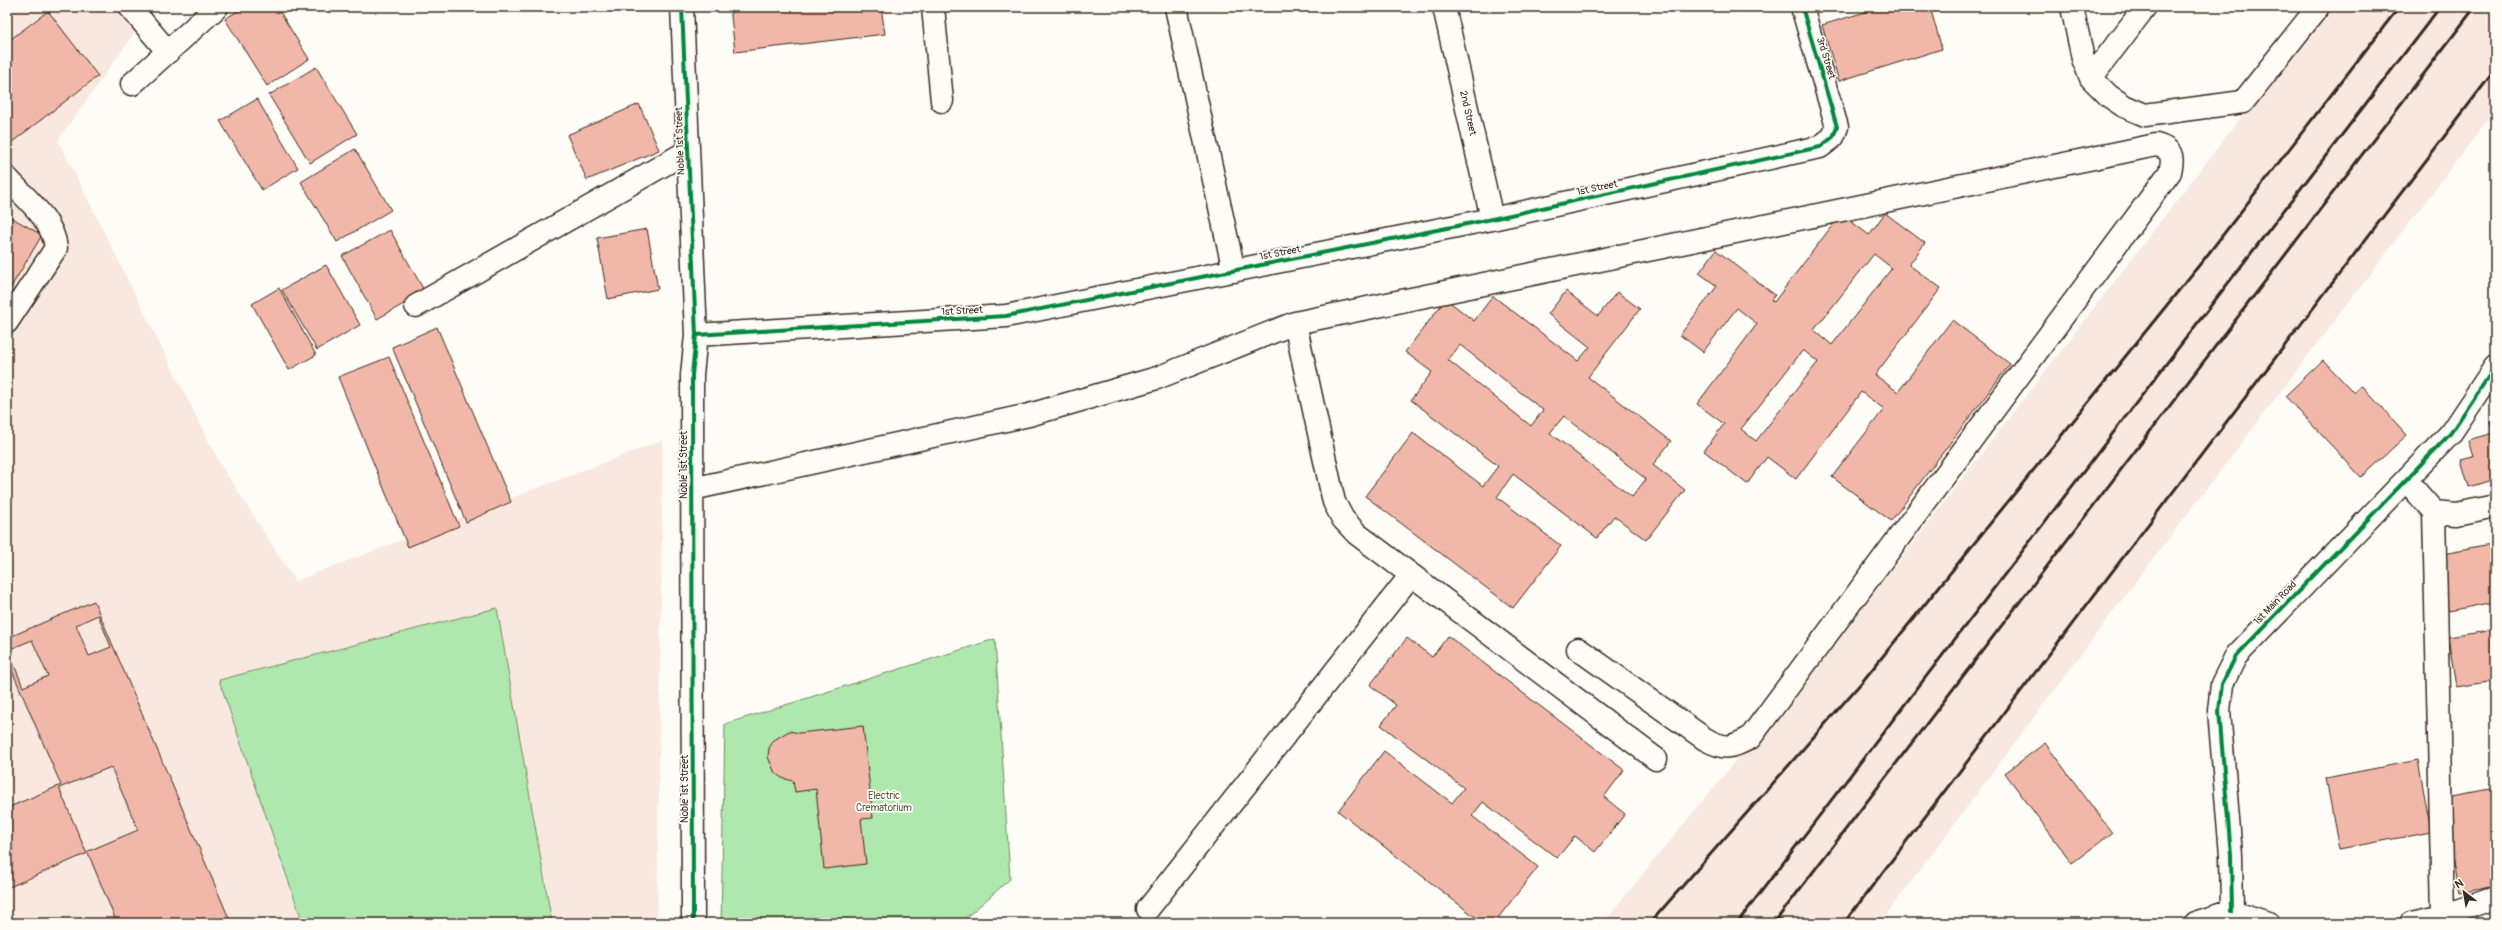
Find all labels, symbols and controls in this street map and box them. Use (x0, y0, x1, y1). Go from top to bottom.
street label: 3rd Street (1814, 36, 1838, 81)
street label: 2nd Street (1457, 90, 1479, 137)
street label: Noble 1st Street (673, 106, 687, 175)
street label: 1st Street (1575, 178, 1620, 198)
street label: 1st Street (1258, 243, 1303, 263)
street label: 1st Street (941, 304, 984, 318)
street label: Noble 1st Street (678, 430, 690, 499)
street label: 1st Main Road (2251, 578, 2299, 628)
street label: Noble 1st Street (679, 754, 691, 823)
park label: Electric Crematorium (856, 790, 912, 814)
north arrow (2444, 872, 2484, 912)
text: N (2453, 876, 2466, 891)

